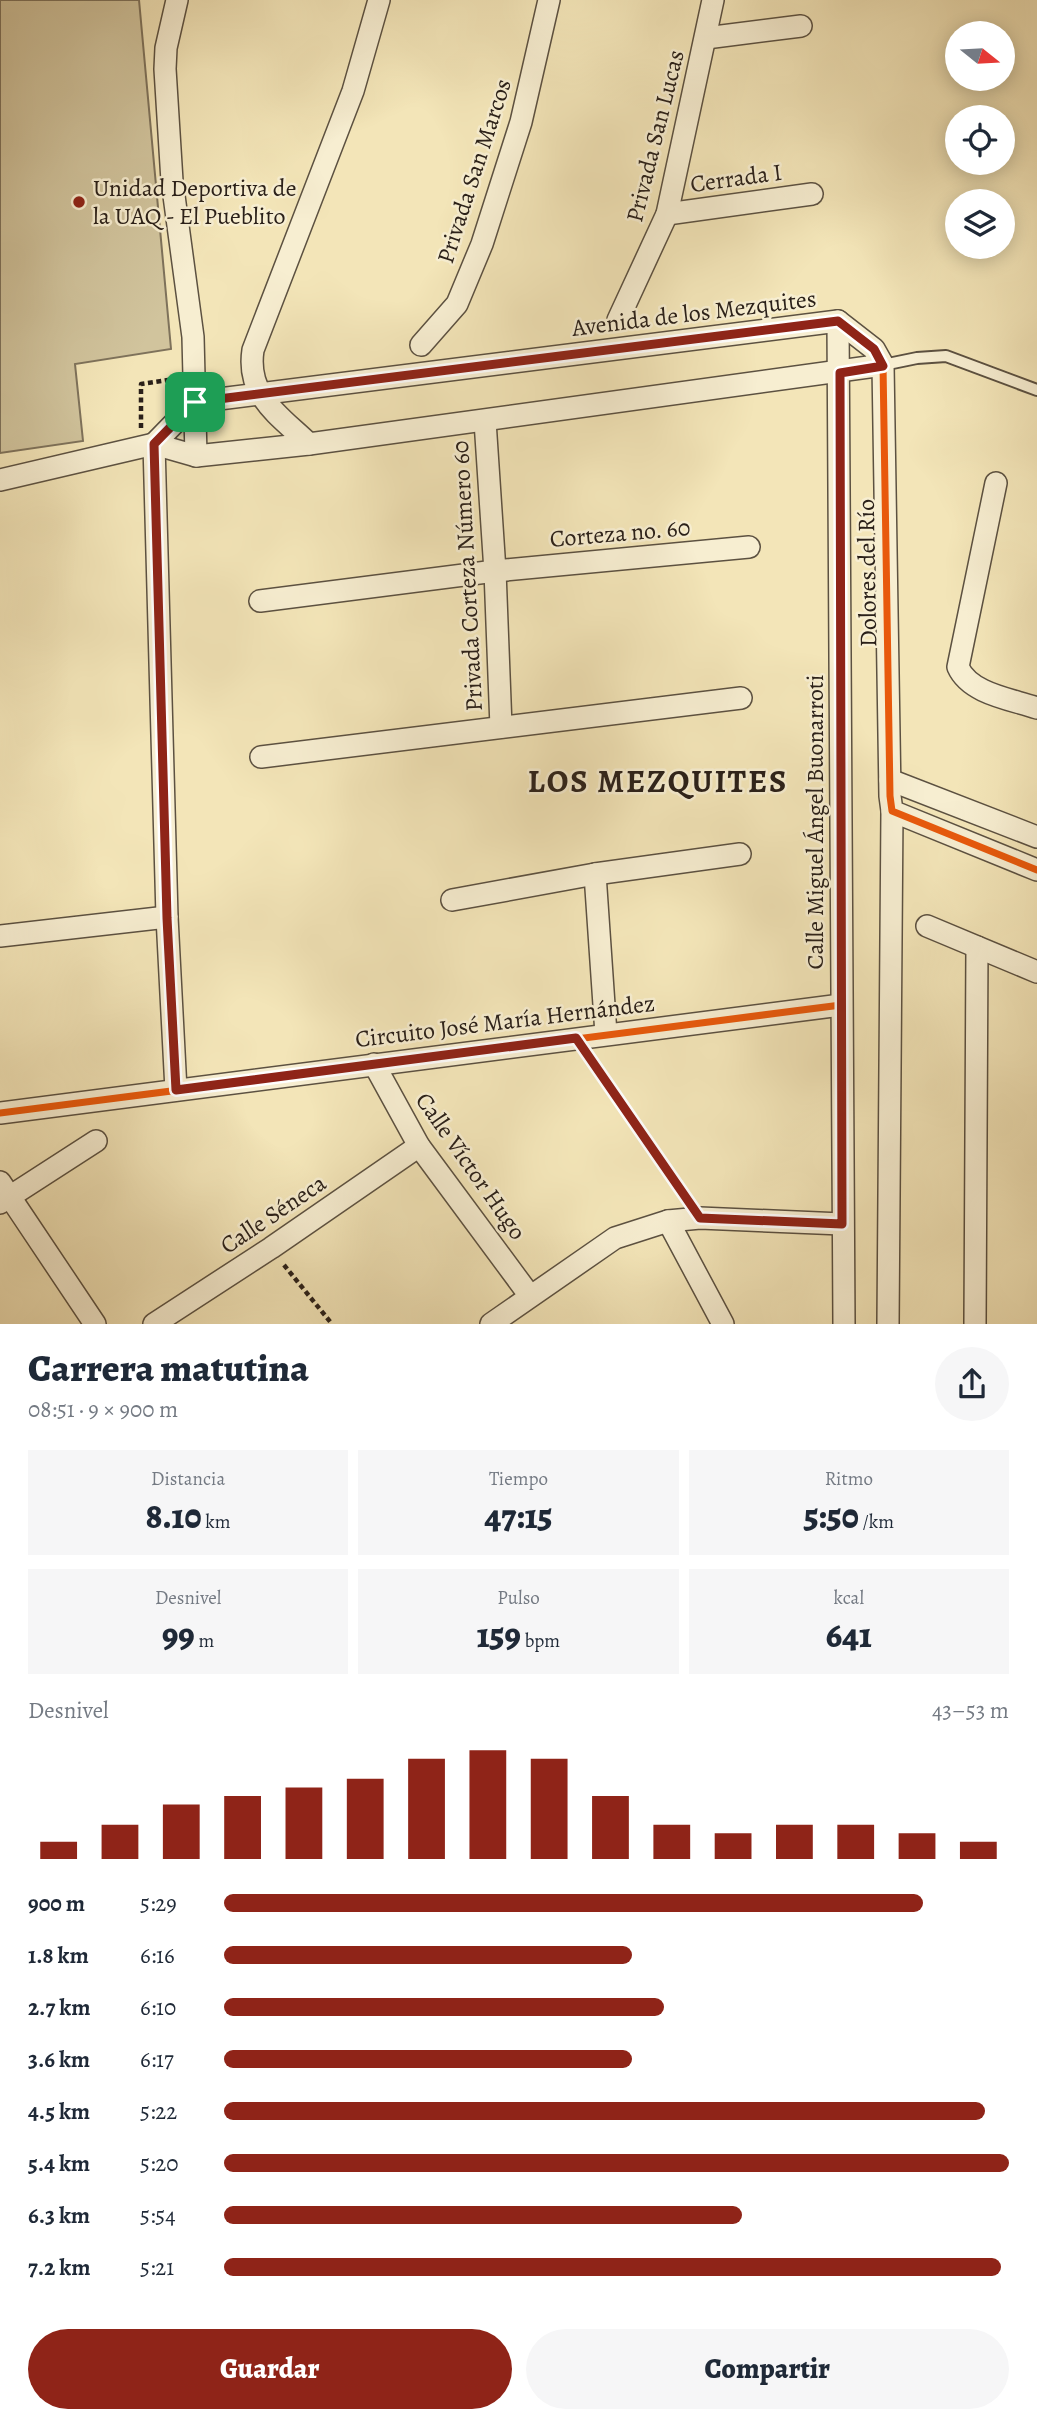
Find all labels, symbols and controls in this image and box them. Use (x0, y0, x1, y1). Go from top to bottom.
north arrow (945, 21, 1015, 91)
map controls (945, 21, 1015, 259)
street label: Privada San Lucas (618, 47, 692, 225)
street label: Privada San Marcos (429, 75, 519, 267)
button: locate (945, 105, 1015, 175)
street label: Cerrada I (688, 156, 784, 200)
place label: Unidad Deportiva de la UAQ - El Pueblito (93, 172, 297, 232)
button: layers (945, 189, 1015, 259)
marker: Unidad Deportiva de la UAQ - El Pueblito (71, 194, 87, 210)
street label: Avenida de los Mezquites (569, 282, 818, 344)
pin (165, 372, 225, 432)
icon: arrive (176, 383, 214, 421)
street label: Privada Corteza Número 60 (444, 440, 490, 712)
street label: Dolores del Río (850, 499, 884, 647)
street label: Corteza no. 60 (548, 511, 692, 555)
street label: Calle Miguel Ángel Buonarroti (799, 674, 831, 970)
district label: LOS MEZQUITES (528, 759, 788, 803)
street label: Circuito José María Hernández (353, 987, 657, 1055)
street label: Calle Víctor Hugo (408, 1086, 534, 1246)
street label: Calle Séneca (214, 1166, 333, 1261)
text: Carrera matutina (28, 1342, 309, 1394)
button: share (935, 1347, 1009, 1421)
text: 08:51 · 9 × 900 m (28, 1394, 178, 1425)
text: Distancia (151, 1466, 225, 1492)
text: Tiempo (489, 1466, 548, 1492)
text: Ritmo (825, 1466, 873, 1492)
text: 8.10 (146, 1492, 201, 1540)
text: 47:15 (485, 1492, 552, 1540)
text: 5:50 (804, 1492, 859, 1540)
text: km (201, 1509, 230, 1535)
text: /km (859, 1509, 894, 1535)
text: Desnivel (155, 1585, 221, 1611)
text: Pulso (497, 1585, 540, 1611)
text: kcal (834, 1585, 864, 1611)
text: 99 (162, 1611, 195, 1659)
text: 159 (477, 1611, 521, 1659)
text: 641 (826, 1611, 872, 1659)
text: m (195, 1628, 214, 1654)
text: bpm (521, 1628, 560, 1654)
text: Desnivel (28, 1695, 109, 1726)
text: 43–53 m (932, 1695, 1009, 1726)
text: 900 m (28, 1888, 85, 1919)
text: 5:29 (140, 1888, 177, 1919)
text: 1.8 km (28, 1940, 89, 1971)
text: 6:16 (140, 1940, 175, 1971)
text: 2.7 km (28, 1992, 90, 2023)
text: 6:10 (140, 1992, 176, 2023)
text: 3.6 km (28, 2044, 90, 2075)
text: 6:17 (140, 2044, 174, 2075)
text: 4.5 km (28, 2096, 90, 2127)
text: 5:22 (140, 2096, 177, 2127)
text: 5.4 km (28, 2148, 90, 2179)
text: 5:20 (140, 2148, 179, 2179)
text: 6.3 km (28, 2200, 90, 2231)
text: 5:54 (140, 2200, 176, 2231)
text: 7.2 km (28, 2252, 90, 2283)
text: 5:21 (140, 2252, 174, 2283)
button: Guardar (28, 2329, 512, 2409)
button: Compartir (526, 2329, 1009, 2409)

